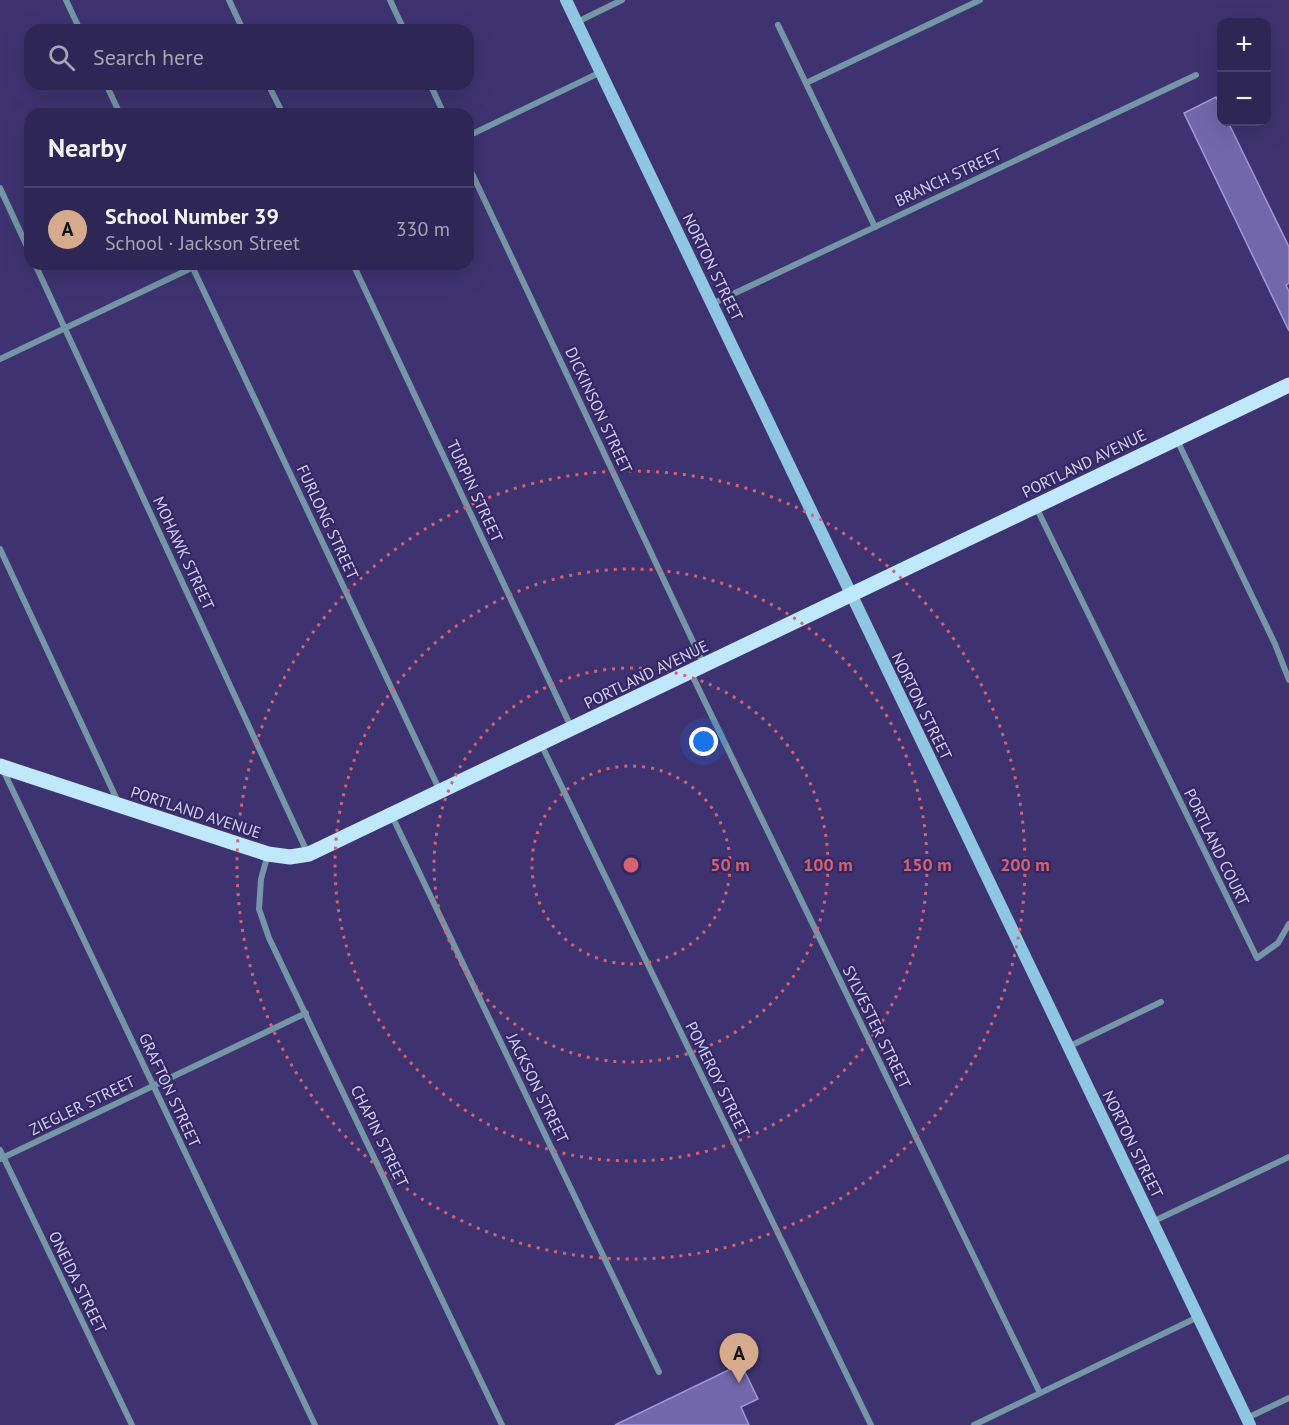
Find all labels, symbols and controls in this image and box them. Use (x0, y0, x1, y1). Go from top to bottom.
map controls (1217, 18, 1271, 126)
button: + (1217, 18, 1271, 72)
search box (24, 24, 474, 90)
icon: search (45, 41, 78, 74)
text: Search here (93, 43, 204, 71)
button: − (1217, 72, 1271, 126)
text: Nearby (48, 131, 126, 164)
street label: BRANCH STREET (891, 143, 1005, 211)
text: School Number 39 (105, 202, 279, 230)
street label: NORTON STREET (678, 210, 748, 324)
text: A (61, 216, 74, 242)
text: 330 m (396, 216, 450, 242)
text: School · Jackson Street (105, 230, 300, 256)
street label: DICKINSON STREET (561, 344, 637, 476)
street label: PORTLAND AVENUE (1019, 424, 1149, 502)
street label: TURPIN STREET (443, 437, 507, 545)
street label: FURLONG STREET (293, 462, 363, 583)
street label: MOHAWK STREET (149, 493, 219, 613)
street label: PORTLAND AVENUE (581, 635, 711, 713)
street label: NORTON STREET (887, 649, 957, 763)
your location (689, 727, 718, 756)
street label: PORTLAND AVENUE (128, 782, 264, 842)
street label: PORTLAND COURT (1180, 785, 1254, 909)
text: 50 m (710, 853, 750, 876)
text: 100 m (803, 853, 853, 876)
text: 150 m (902, 853, 952, 876)
text: 200 m (1000, 853, 1050, 876)
centre of rings (621, 855, 641, 875)
street label: SYLVESTER STREET (839, 962, 915, 1092)
street label: POMEROY STREET (681, 1018, 755, 1140)
street label: JACKSON STREET (502, 1029, 573, 1146)
street label: GRAFTON STREET (135, 1030, 205, 1150)
street label: ZIEGLER STREET (26, 1071, 138, 1139)
street label: CHAPIN STREET (347, 1082, 413, 1190)
street label: NORTON STREET (1098, 1087, 1168, 1201)
street label: ONEIDA STREET (45, 1228, 111, 1336)
pin: A (720, 1334, 758, 1383)

